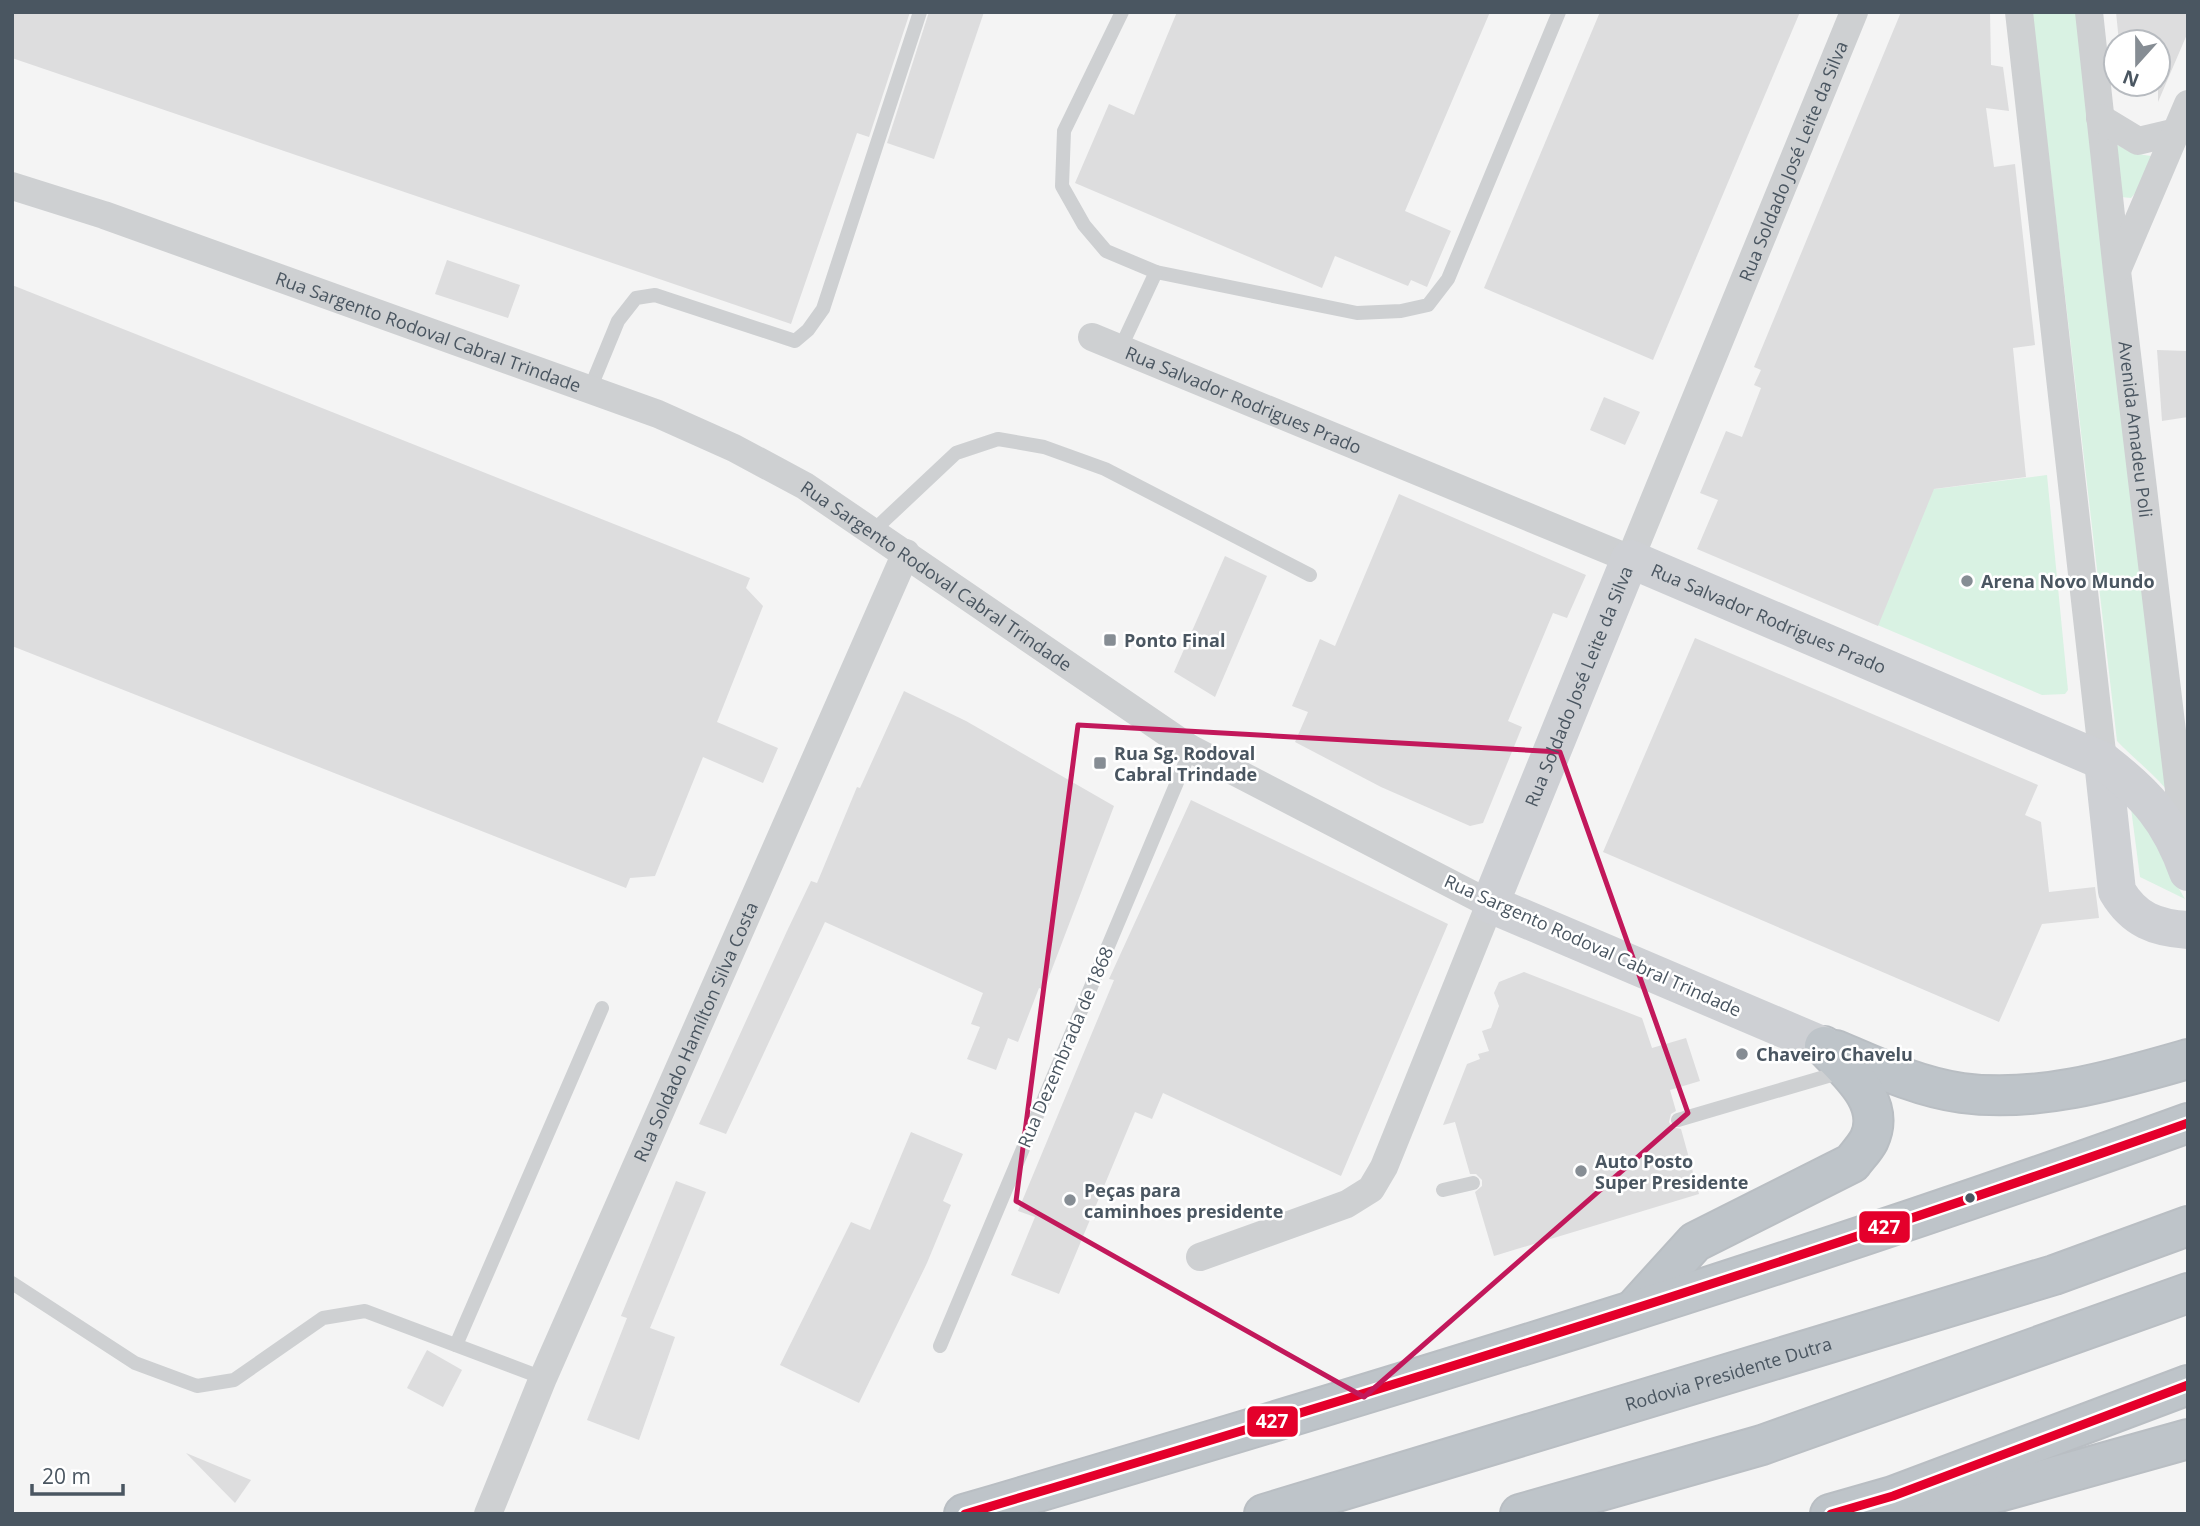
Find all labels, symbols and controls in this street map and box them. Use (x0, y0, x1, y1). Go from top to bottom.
north arrow (2102, 28, 2172, 98)
street label: Rua Soldado José Leite da Silva (1733, 37, 1853, 285)
text: N (2119, 64, 2143, 94)
street label: Rua Sargento Rodoval Cabral Trindade (272, 266, 584, 397)
street label: Rua Salvador Rodrigues Prado (1122, 340, 1365, 459)
street label: Avenida Amadeu Poli (2113, 340, 2158, 519)
street label: Rua Sargento Rodoval Cabral Trindade (796, 475, 1077, 676)
street label: Rua Salvador Rodrigues Prado (1647, 557, 1890, 679)
street label: Rua Soldado José Leite da Silva (1519, 562, 1638, 810)
place label: Arena Novo Mundo (1981, 569, 2155, 593)
marker: Arena Novo Mundo (1959, 573, 1975, 589)
place label: Ponto Final (1124, 628, 1225, 652)
marker: Ponto Final (1102, 632, 1118, 648)
place label: Rua Sg. Rodoval Cabral Trindade (1114, 741, 1257, 786)
marker: Rua Sg. Rodoval Cabral Trindade (1092, 755, 1108, 771)
street label: Rua Sargento Rodoval Cabral Trindade (1441, 868, 1745, 1022)
street label: Rua Soldado Hamílton Silva Costa (628, 898, 763, 1165)
street label: Rua Dezembrada de 1868 (1012, 943, 1118, 1151)
place label: Chaveiro Chavelu (1756, 1042, 1913, 1066)
marker: Chaveiro Chavelu (1734, 1046, 1750, 1062)
place label: Auto Posto Super Presidente (1595, 1149, 1748, 1194)
marker: Auto Posto Super Presidente (1573, 1163, 1589, 1179)
place label: Peças para caminhoes presidente (1084, 1178, 1283, 1223)
unlabelled marker (1963, 1191, 1977, 1205)
marker: Peças para caminhoes presidente (1062, 1192, 1078, 1208)
line badge: 427 (1858, 1210, 1911, 1244)
text: 427 (1868, 1214, 1900, 1240)
street label: Rodovia Presidente Dutra (1622, 1331, 1834, 1416)
line badge: 427 (1246, 1405, 1299, 1438)
text: 427 (1256, 1408, 1288, 1434)
scale bar (32, 1452, 122, 1496)
text: 20 m (42, 1462, 91, 1490)

